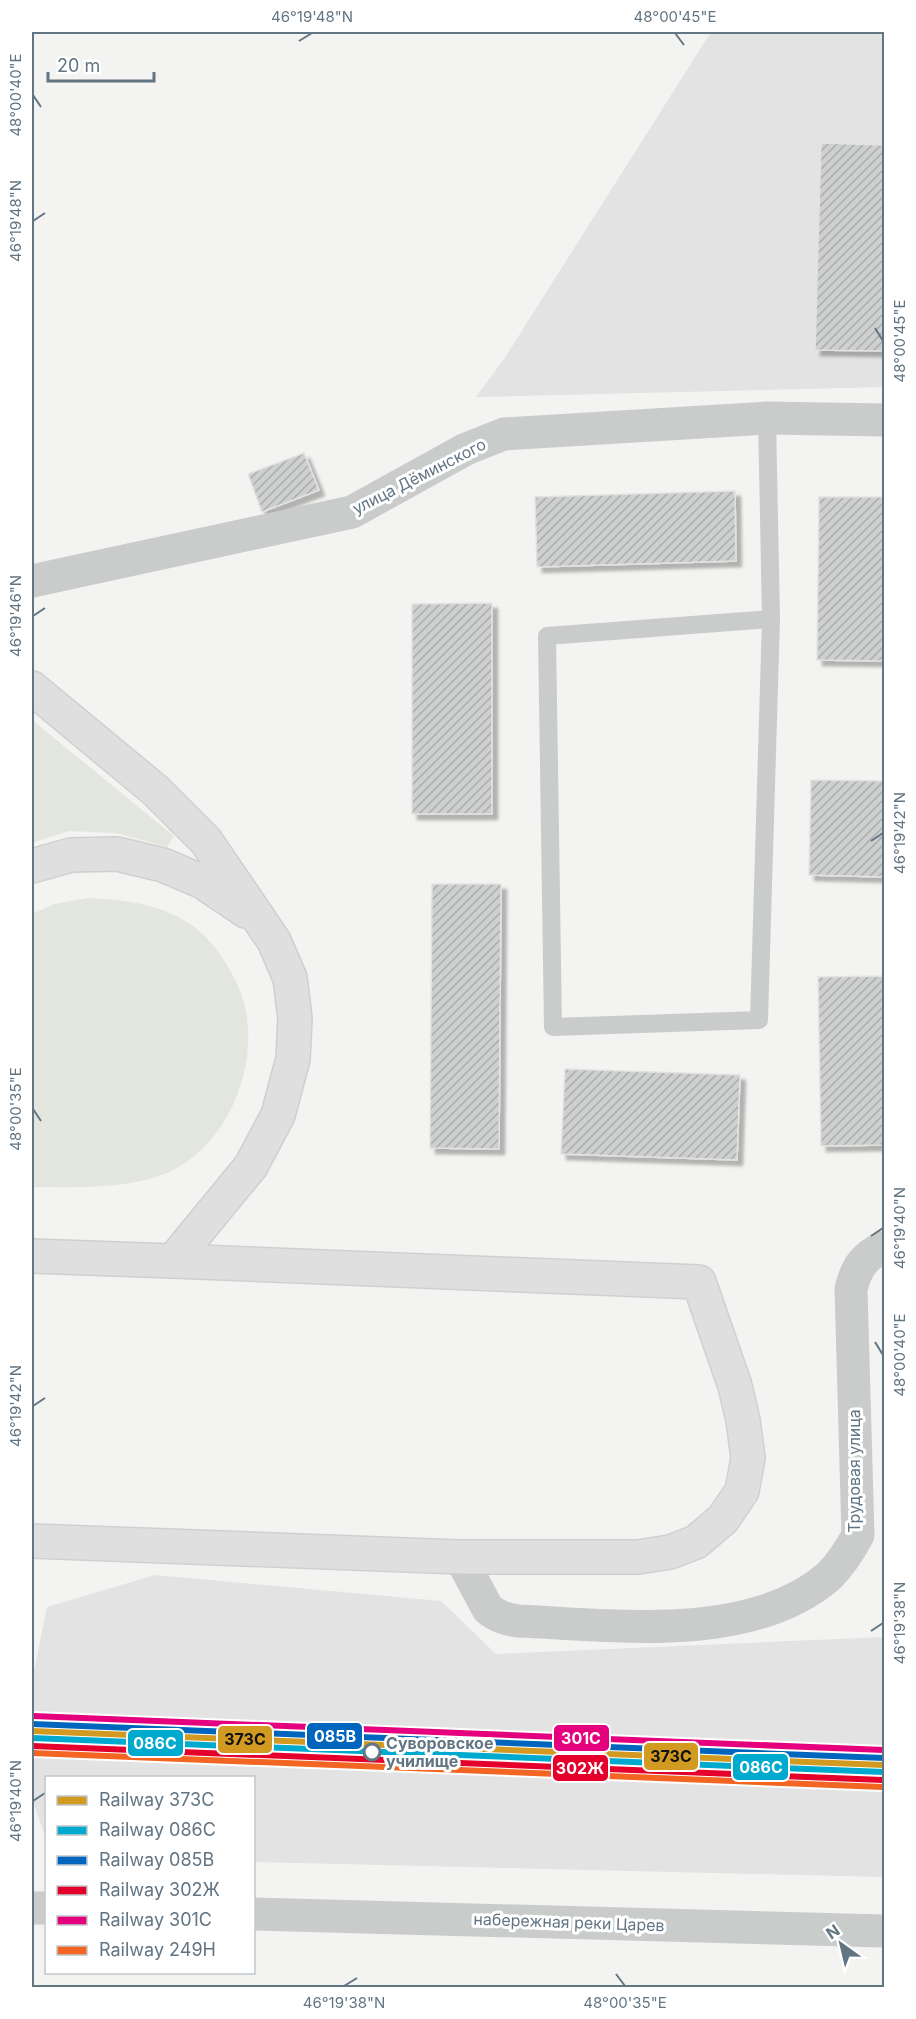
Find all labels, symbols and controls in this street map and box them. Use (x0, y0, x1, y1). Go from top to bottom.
text: 46°19'48"N (271, 7, 353, 26)
text: 48°00'45"E (634, 7, 716, 26)
scale bar (48, 45, 154, 83)
text: 48°00'40"E (6, 53, 25, 137)
text: 20 m (57, 55, 100, 76)
text: 46°19'48"N (6, 180, 25, 262)
text: 48°00'45"E (890, 300, 909, 382)
street label: улица Дёминского (349, 434, 489, 518)
text: 46°19'46"N (6, 575, 25, 657)
text: 46°19'42"N (890, 792, 909, 874)
text: 48°00'35"E (6, 1067, 25, 1151)
text: 46°19'40"N (890, 1187, 909, 1269)
text: 48°00'40"E (890, 1313, 909, 1397)
text: 46°19'42"N (6, 1365, 25, 1447)
street label: Трудовая улица (844, 1409, 864, 1533)
text: 46°19'38"N (890, 1582, 909, 1664)
line badge: 085В (306, 1722, 363, 1750)
line badge: 301С (553, 1724, 610, 1752)
line badge: 373C (217, 1725, 273, 1754)
text: 085В (314, 1726, 356, 1746)
text: 301С (561, 1728, 601, 1748)
line badge: 086С (127, 1729, 184, 1757)
text: 373C (224, 1729, 266, 1749)
text: 086С (133, 1733, 177, 1753)
place label: Суворовское училище (386, 1733, 493, 1771)
line badge: 373C (643, 1742, 699, 1771)
marker: Суворовское училище (363, 1743, 381, 1761)
text: 373C (650, 1746, 692, 1766)
line badge: 086С (732, 1753, 789, 1781)
line badge: 302Ж (552, 1754, 609, 1782)
text: 086С (739, 1757, 783, 1777)
text: 302Ж (556, 1758, 604, 1778)
text: 46°19'40"N (6, 1760, 25, 1842)
legend (45, 1776, 255, 1974)
text: Railway 373C (99, 1789, 214, 1810)
text: Railway 086С (99, 1819, 216, 1840)
text: Railway 085В (99, 1849, 214, 1870)
text: Railway 302Ж (99, 1879, 220, 1900)
text: Railway 301С (99, 1909, 212, 1930)
street label: набережная реки Царев (473, 1909, 665, 1935)
north arrow (811, 1914, 871, 1974)
text: N (822, 1920, 843, 1943)
text: Railway 249Н (99, 1939, 216, 1960)
text: 46°19'38"N (303, 1993, 385, 2012)
text: 48°00'35"E (583, 1993, 667, 2012)

